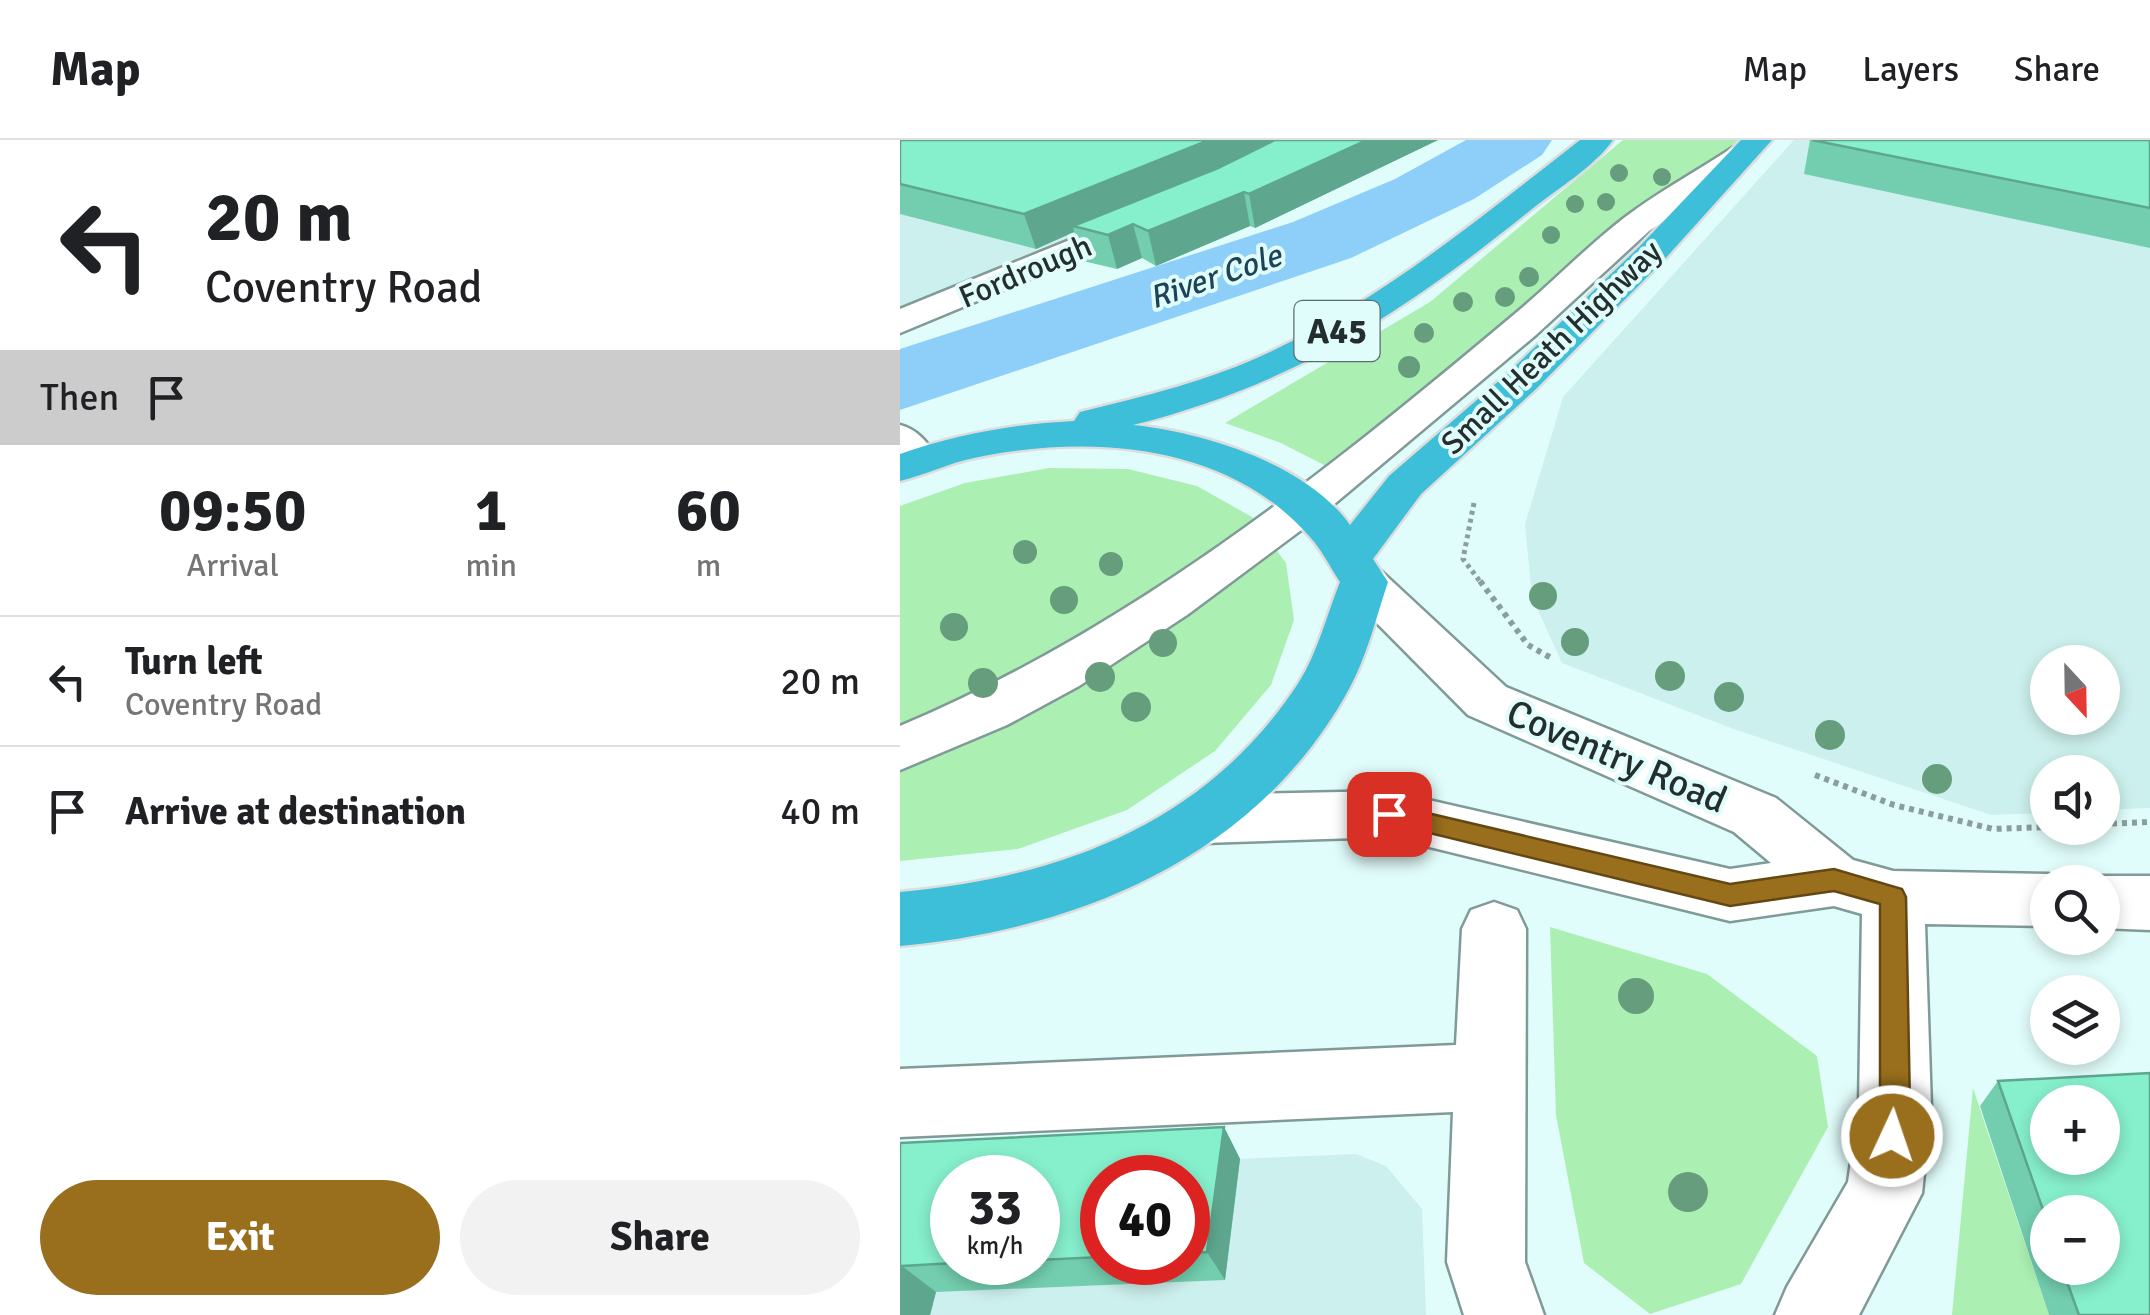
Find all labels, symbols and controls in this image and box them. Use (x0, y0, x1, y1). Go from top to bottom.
text: Map (50, 40, 140, 99)
text: Map (1743, 48, 1807, 91)
text: Layers (1862, 48, 1959, 91)
text: Share (2014, 48, 2100, 91)
text: 20 m (205, 174, 353, 260)
icon: left (40, 180, 170, 310)
street label: Fordrough (953, 226, 1097, 317)
street label: Small Heath Highway (1433, 232, 1670, 463)
water label: River Cole (1144, 235, 1288, 317)
text: Coventry Road (205, 260, 482, 315)
road number: A45 (1294, 301, 1380, 361)
icon: arrive (139, 370, 194, 425)
text: Then (40, 374, 119, 421)
text: 09:50 (159, 474, 306, 548)
text: 1 (475, 474, 507, 548)
text: 60 (676, 474, 741, 548)
text: Arrival (187, 546, 279, 585)
text: min (465, 546, 517, 585)
text: m (696, 546, 721, 585)
text: Turn left (125, 638, 263, 685)
north arrow (2030, 645, 2120, 735)
map controls (2030, 645, 2120, 1285)
icon: left (40, 654, 95, 709)
text: 20 m (780, 658, 860, 705)
text: Coventry Road (125, 685, 322, 724)
street label: Coventry Road (1500, 689, 1734, 824)
button: sound (2030, 755, 2120, 845)
pin (1347, 772, 1432, 857)
icon: arrive (40, 784, 95, 839)
icon: arrive (1362, 787, 1417, 842)
text: Arrive at destination (125, 788, 466, 835)
text: 40 m (780, 788, 860, 835)
button: search (2030, 865, 2120, 955)
button: layers (2030, 975, 2120, 1065)
position arrow (1840, 1084, 1944, 1188)
button: + (2030, 1085, 2120, 1175)
speed limit sign: 40 (1080, 1155, 1210, 1285)
text: 33 (968, 1177, 1022, 1239)
button: Exit (40, 1180, 440, 1295)
button: Share (460, 1180, 860, 1295)
button: − (2030, 1195, 2120, 1285)
text: km/h (967, 1230, 1023, 1261)

